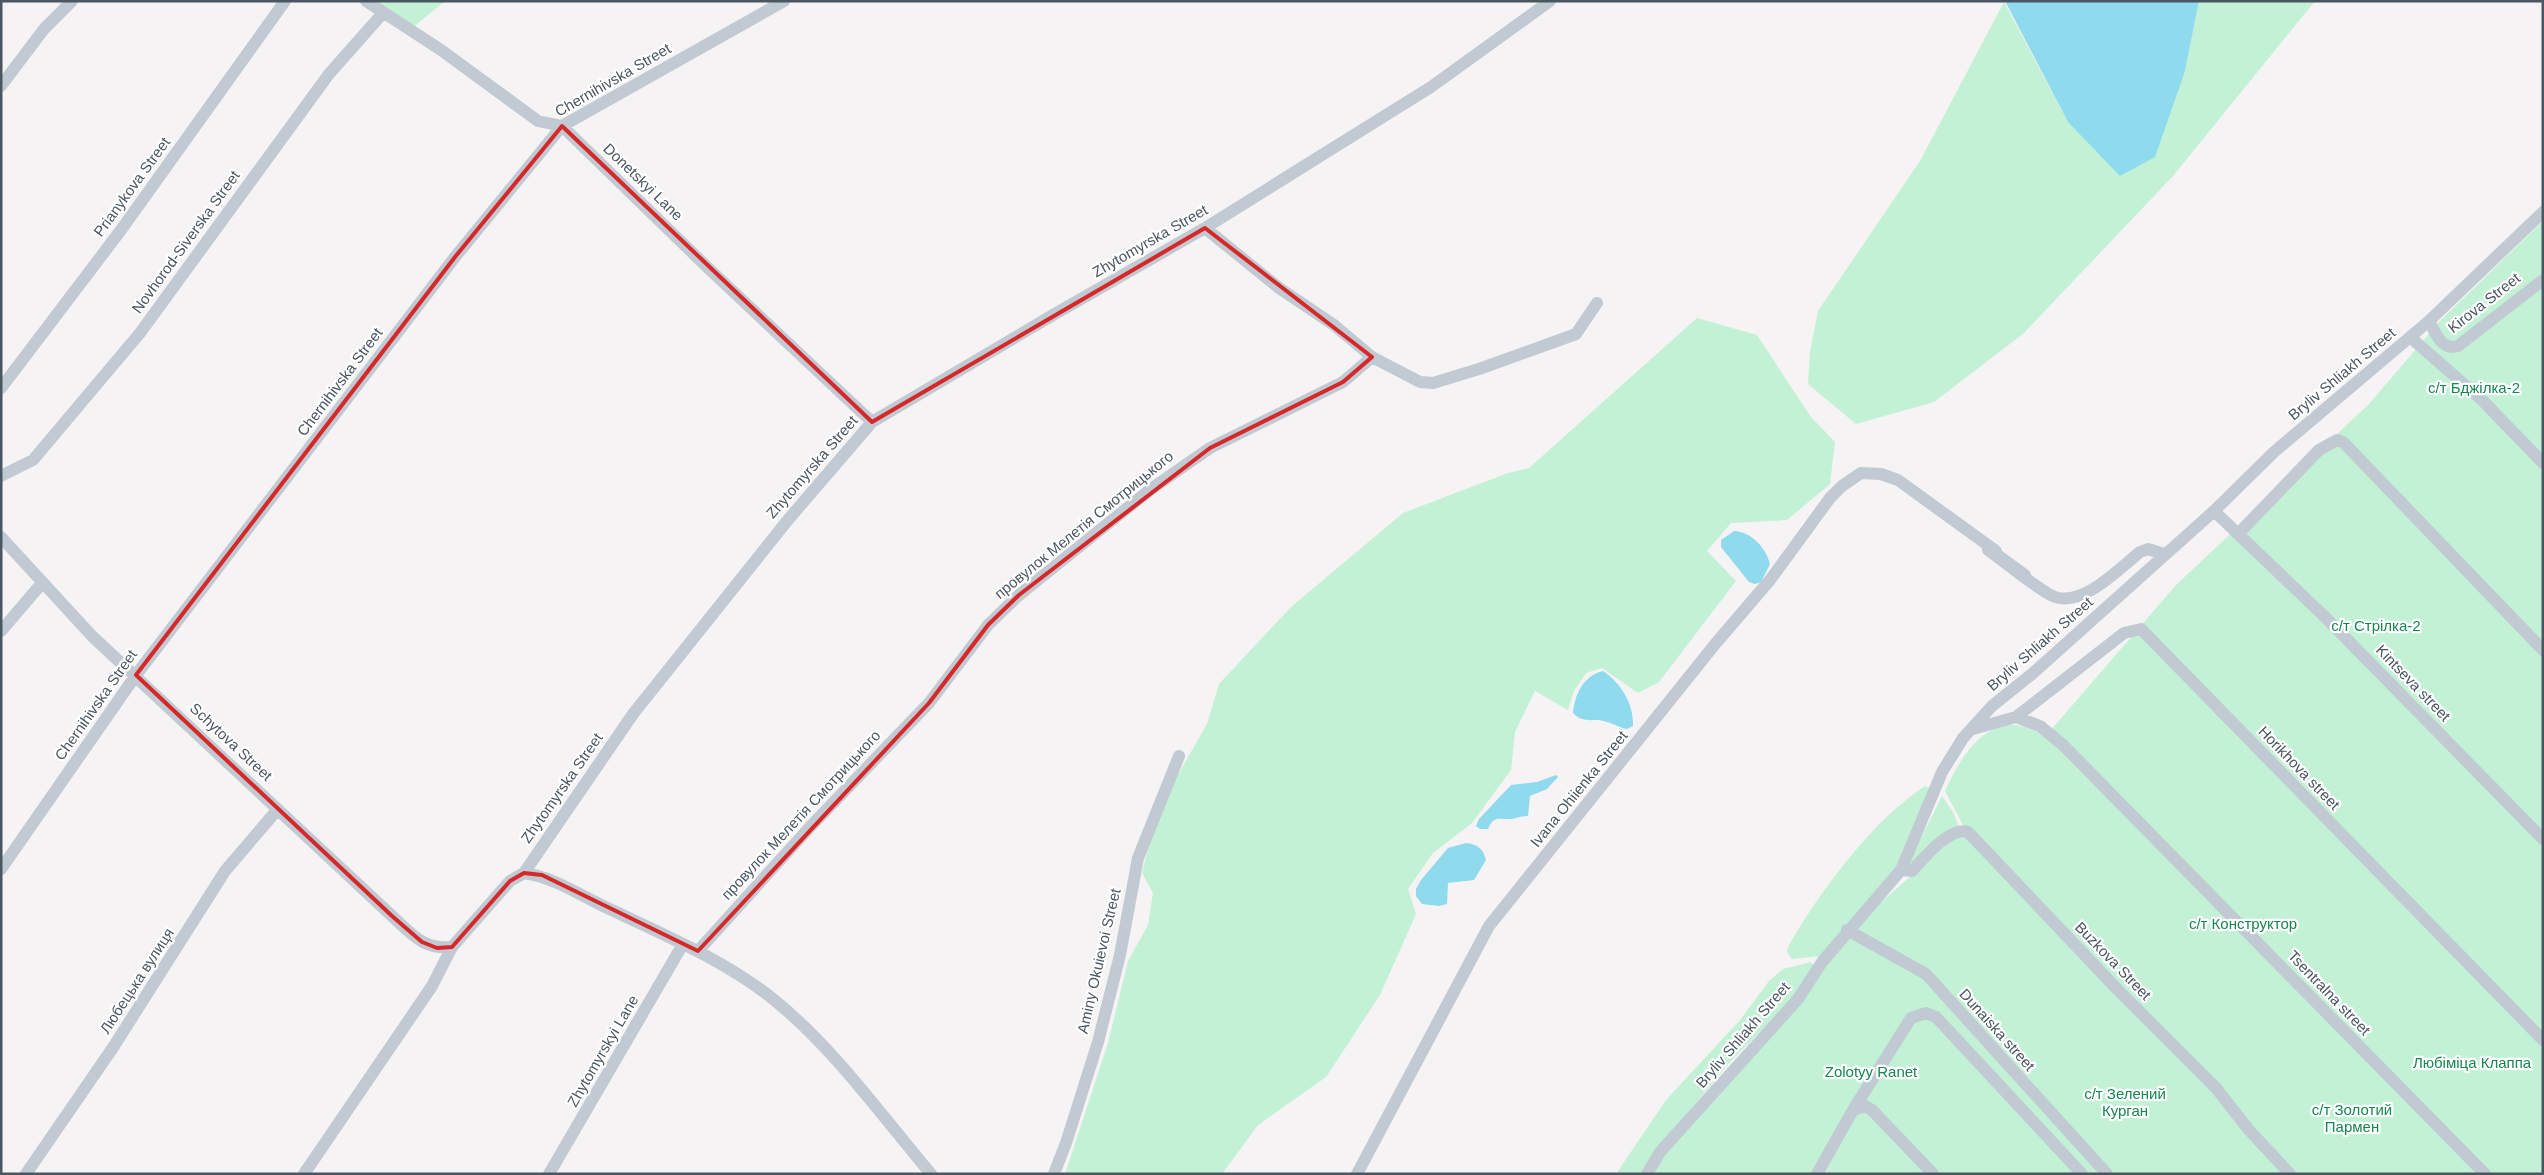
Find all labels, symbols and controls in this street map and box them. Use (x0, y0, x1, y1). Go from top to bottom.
street label: Chernihivska Street (552, 39, 674, 120)
street label: Prianykova Street (90, 133, 174, 240)
street label: Donetskyi Lane (600, 140, 686, 224)
street label: Novhorod-Siverska Street (128, 167, 243, 316)
street label: Zhytomyrska Street (1089, 200, 1211, 280)
street label: Kirova Street (2444, 269, 2524, 336)
street label: Bryliv Shliakh Street (2285, 323, 2399, 423)
street label: Chernihivska Street (293, 324, 386, 439)
park label: с/т Бджілка-2 (2428, 379, 2520, 396)
street label: Zhytomyrska Street (763, 411, 861, 521)
street label: провулок Мелетія Смотрицького (991, 447, 1176, 602)
street label: Bryliv Shliakh Street (1983, 593, 2097, 694)
park label: с/т Стрілка-2 (2331, 617, 2421, 634)
street label: Kintseva street (2373, 641, 2455, 725)
street label: Chernihivska Street (51, 646, 141, 763)
street label: Schytova Street (187, 699, 276, 785)
street label: Horikhova street (2255, 722, 2344, 813)
street label: провулок Мелетія Смотрицького (718, 727, 884, 903)
street label: Ivana Ohiienka Street (1527, 727, 1631, 850)
street label: Zhytomyrska Street (517, 729, 606, 846)
street label: Aminy Okuievoi Street (1074, 886, 1124, 1035)
park label: с/т Конструктор (2189, 915, 2297, 932)
street label: Buzkova Street (2072, 918, 2155, 1004)
street label: Любецька вулиця (96, 925, 177, 1037)
street label: Tsentralna street (2285, 947, 2375, 1039)
street label: Bryliv Shliakh Street (1692, 978, 1794, 1091)
street label: Dunaiska street (1956, 985, 2039, 1075)
street label: Zhytomyrskyi Lane (564, 992, 641, 1110)
park label: Любіміца Клаппа (2413, 1054, 2532, 1071)
park label: Zolotyy Ranet (1825, 1063, 1918, 1080)
park label: с/т Зелений Курган (2084, 1085, 2166, 1119)
park label: с/т Золотий Пармен (2312, 1101, 2392, 1135)

